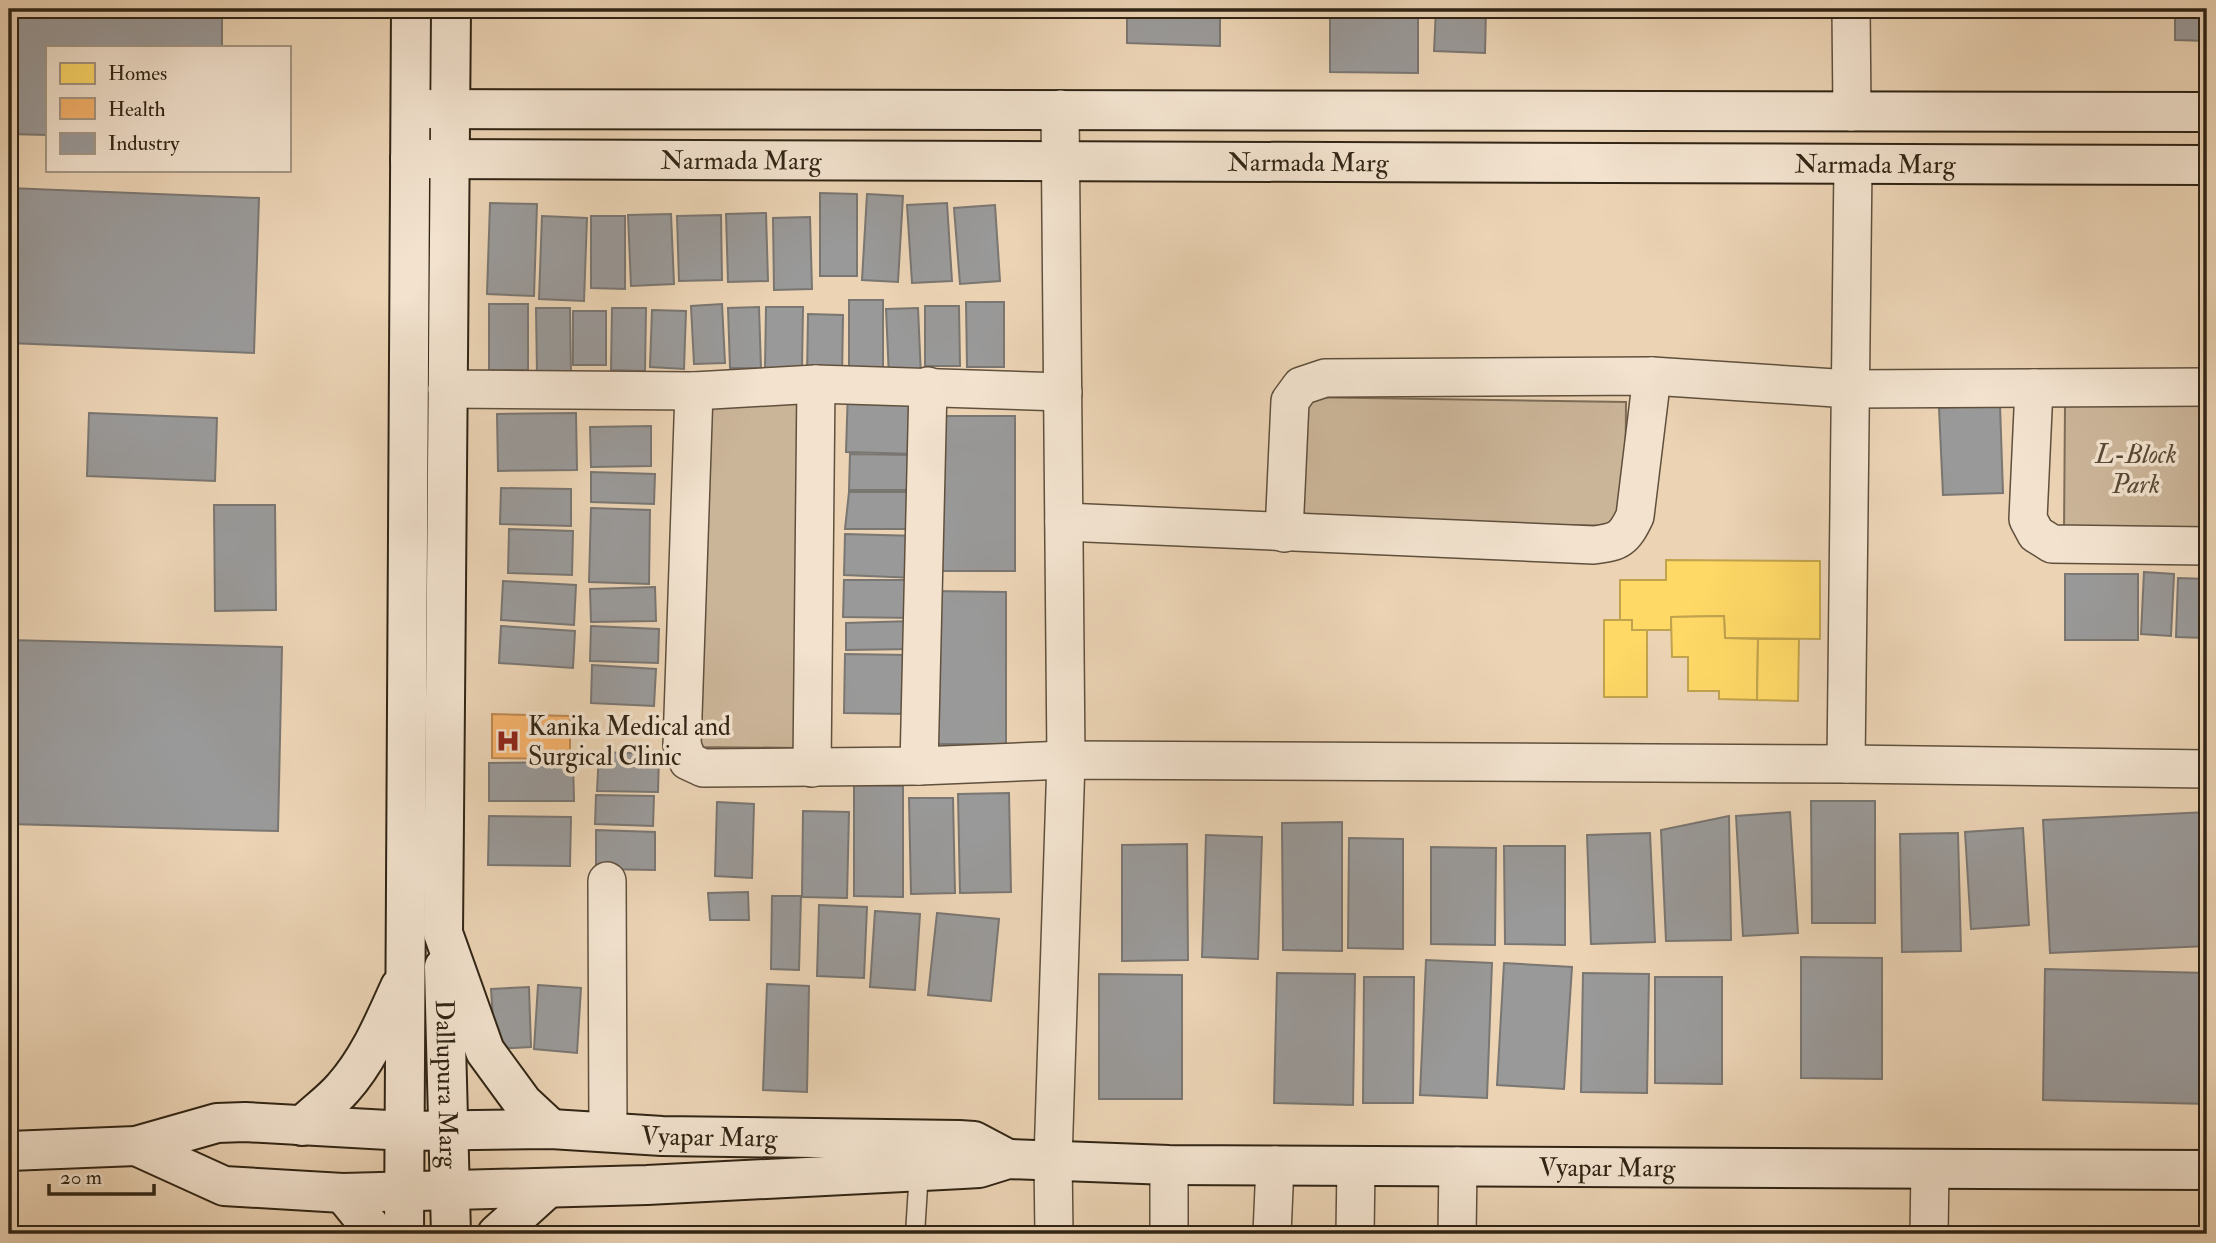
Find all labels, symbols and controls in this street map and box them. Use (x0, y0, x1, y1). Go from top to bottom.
legend (46, 46, 290, 172)
text: Homes (108, 60, 167, 87)
text: Health (108, 96, 165, 123)
text: Industry (108, 130, 180, 157)
street label: Narmada Marg (660, 145, 823, 177)
street label: Narmada Marg (1227, 147, 1390, 179)
street label: Narmada Marg (1794, 149, 1957, 181)
park label: L-Block Park (2094, 439, 2177, 501)
place label: Kanika Medical and Surgical Clinic (528, 711, 731, 773)
hospital icon: Kanika Medical and Surgical Clinic (494, 727, 522, 755)
street label: Dallupura Marg (428, 999, 464, 1170)
street label: Vyapar Marg (640, 1120, 779, 1155)
scale bar (49, 1152, 154, 1196)
street label: Vyapar Marg (1539, 1152, 1677, 1185)
text: 20 m (60, 1164, 102, 1191)

